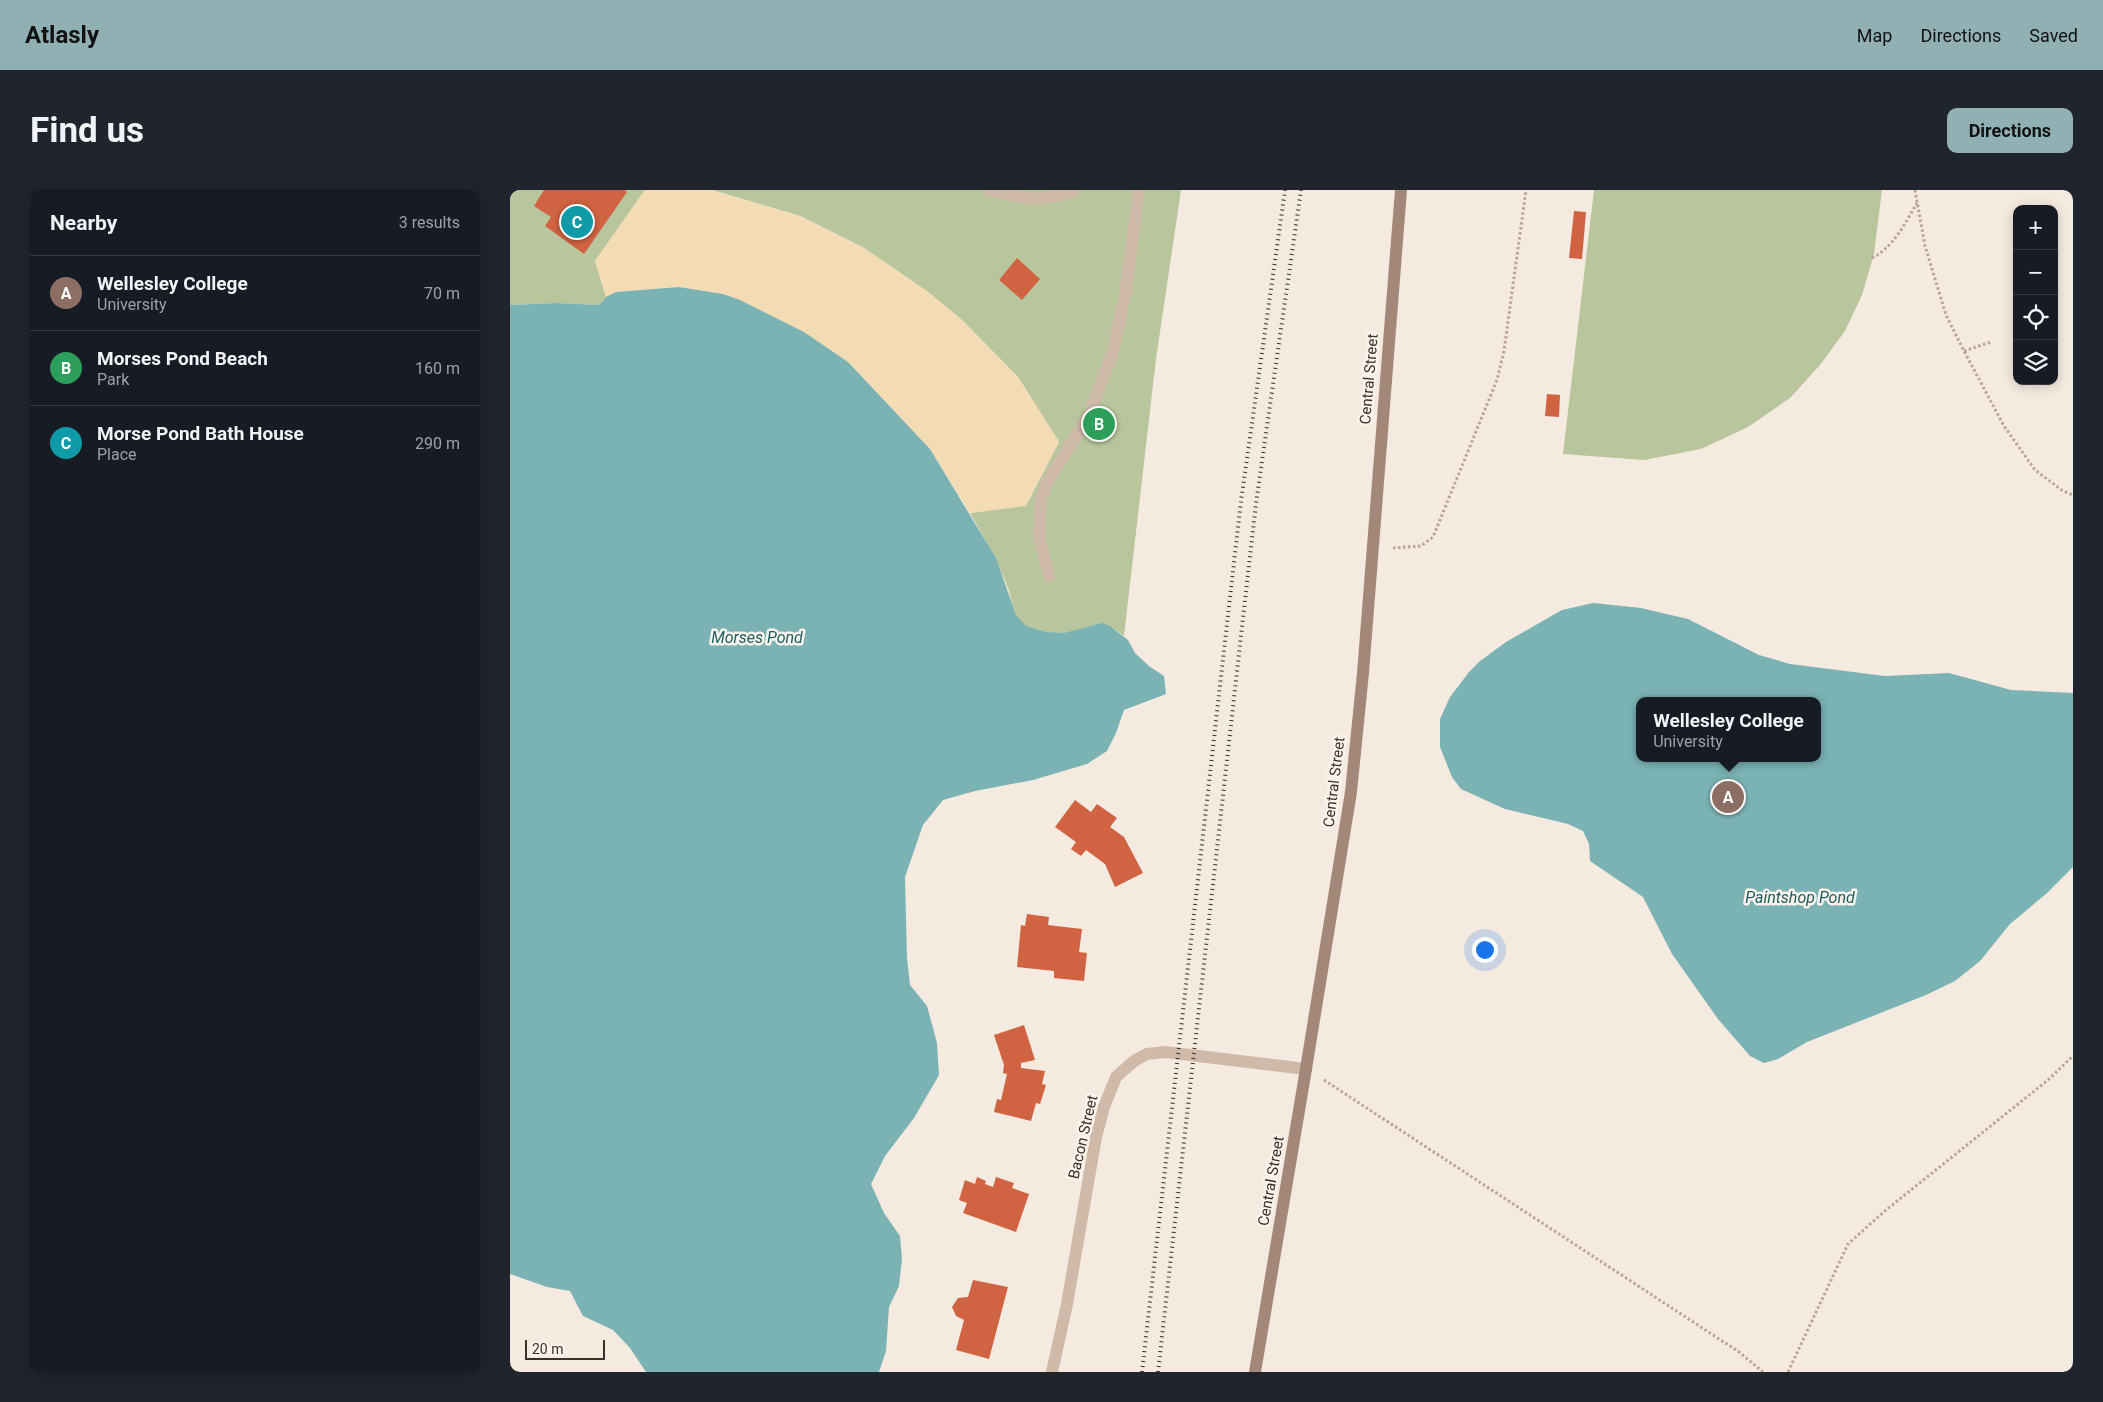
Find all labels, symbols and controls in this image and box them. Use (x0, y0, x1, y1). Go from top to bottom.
text: Atlasly (25, 21, 99, 49)
text: Map (1857, 25, 1892, 46)
text: Directions (1920, 25, 2001, 46)
text: Saved (2029, 25, 2078, 46)
button: Directions (1947, 108, 2073, 153)
text: Find us (30, 110, 144, 151)
pin: C (561, 203, 593, 241)
map controls (2013, 205, 2058, 385)
button: + (2013, 205, 2058, 250)
text: Nearby (50, 211, 117, 235)
text: 3 results (399, 213, 460, 232)
button: − (2013, 250, 2058, 295)
text: Wellesley College (97, 272, 248, 295)
text: A (61, 284, 71, 303)
text: 70 m (424, 284, 460, 303)
text: University (97, 295, 167, 314)
button: locate (2013, 295, 2058, 340)
street label: Central Street (1356, 333, 1382, 425)
button: layers (2013, 340, 2058, 385)
text: Morses Pond Beach (97, 347, 268, 370)
text: B (61, 359, 71, 378)
text: 160 m (415, 359, 460, 378)
text: Park (97, 370, 129, 389)
pin: B (1083, 405, 1115, 443)
text: Morse Pond Bath House (97, 422, 304, 445)
text: C (61, 434, 71, 453)
text: 290 m (415, 434, 460, 453)
text: Place (97, 445, 137, 464)
water label: Morses Pond (711, 628, 803, 647)
popup (1636, 697, 1821, 762)
text: Wellesley College (1653, 709, 1804, 732)
text: University (1653, 732, 1723, 751)
street label: Central Street (1320, 736, 1348, 828)
pin: A (1712, 778, 1744, 816)
water label: Paintshop Pond (1745, 888, 1855, 907)
your location (1472, 937, 1498, 963)
street label: Bacon Street (1065, 1093, 1101, 1181)
street label: Central Street (1254, 1135, 1288, 1227)
scale bar (525, 1337, 605, 1360)
text: 20 m (532, 1341, 564, 1357)

